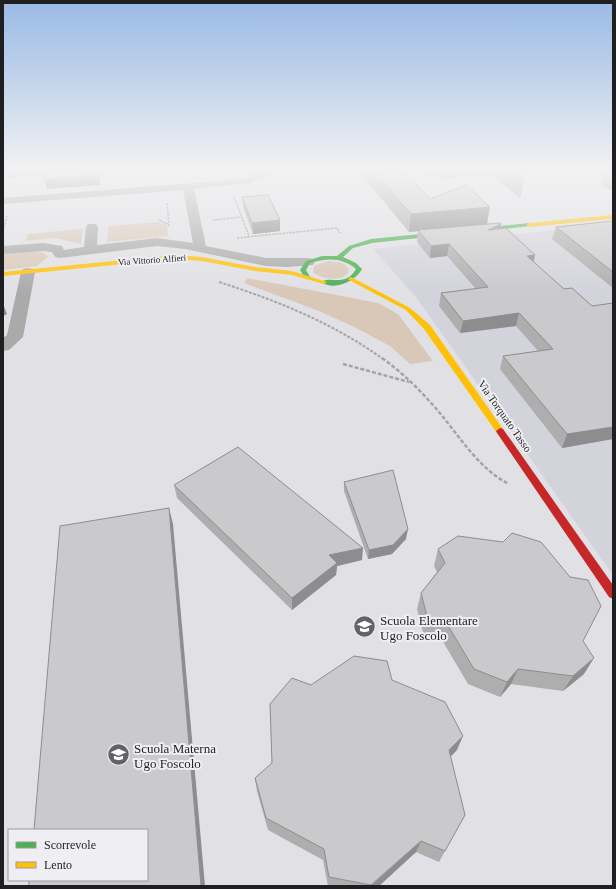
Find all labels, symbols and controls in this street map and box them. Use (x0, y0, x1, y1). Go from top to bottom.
street label: Via Vittorio Alfieri (118, 253, 187, 267)
street label: Via Torquato Tasso (476, 378, 535, 455)
place label: Scuola Elementare Ugo Foscolo (380, 613, 478, 643)
school or university icon: Scuola Elementare Ugo Foscolo (352, 614, 378, 640)
place label: Scuola Materna Ugo Foscolo (134, 741, 216, 771)
school or university icon: Scuola Materna Ugo Foscolo (105, 742, 131, 768)
legend (8, 829, 148, 881)
text: Scorrevole (44, 838, 96, 852)
text: Lento (44, 858, 72, 872)

